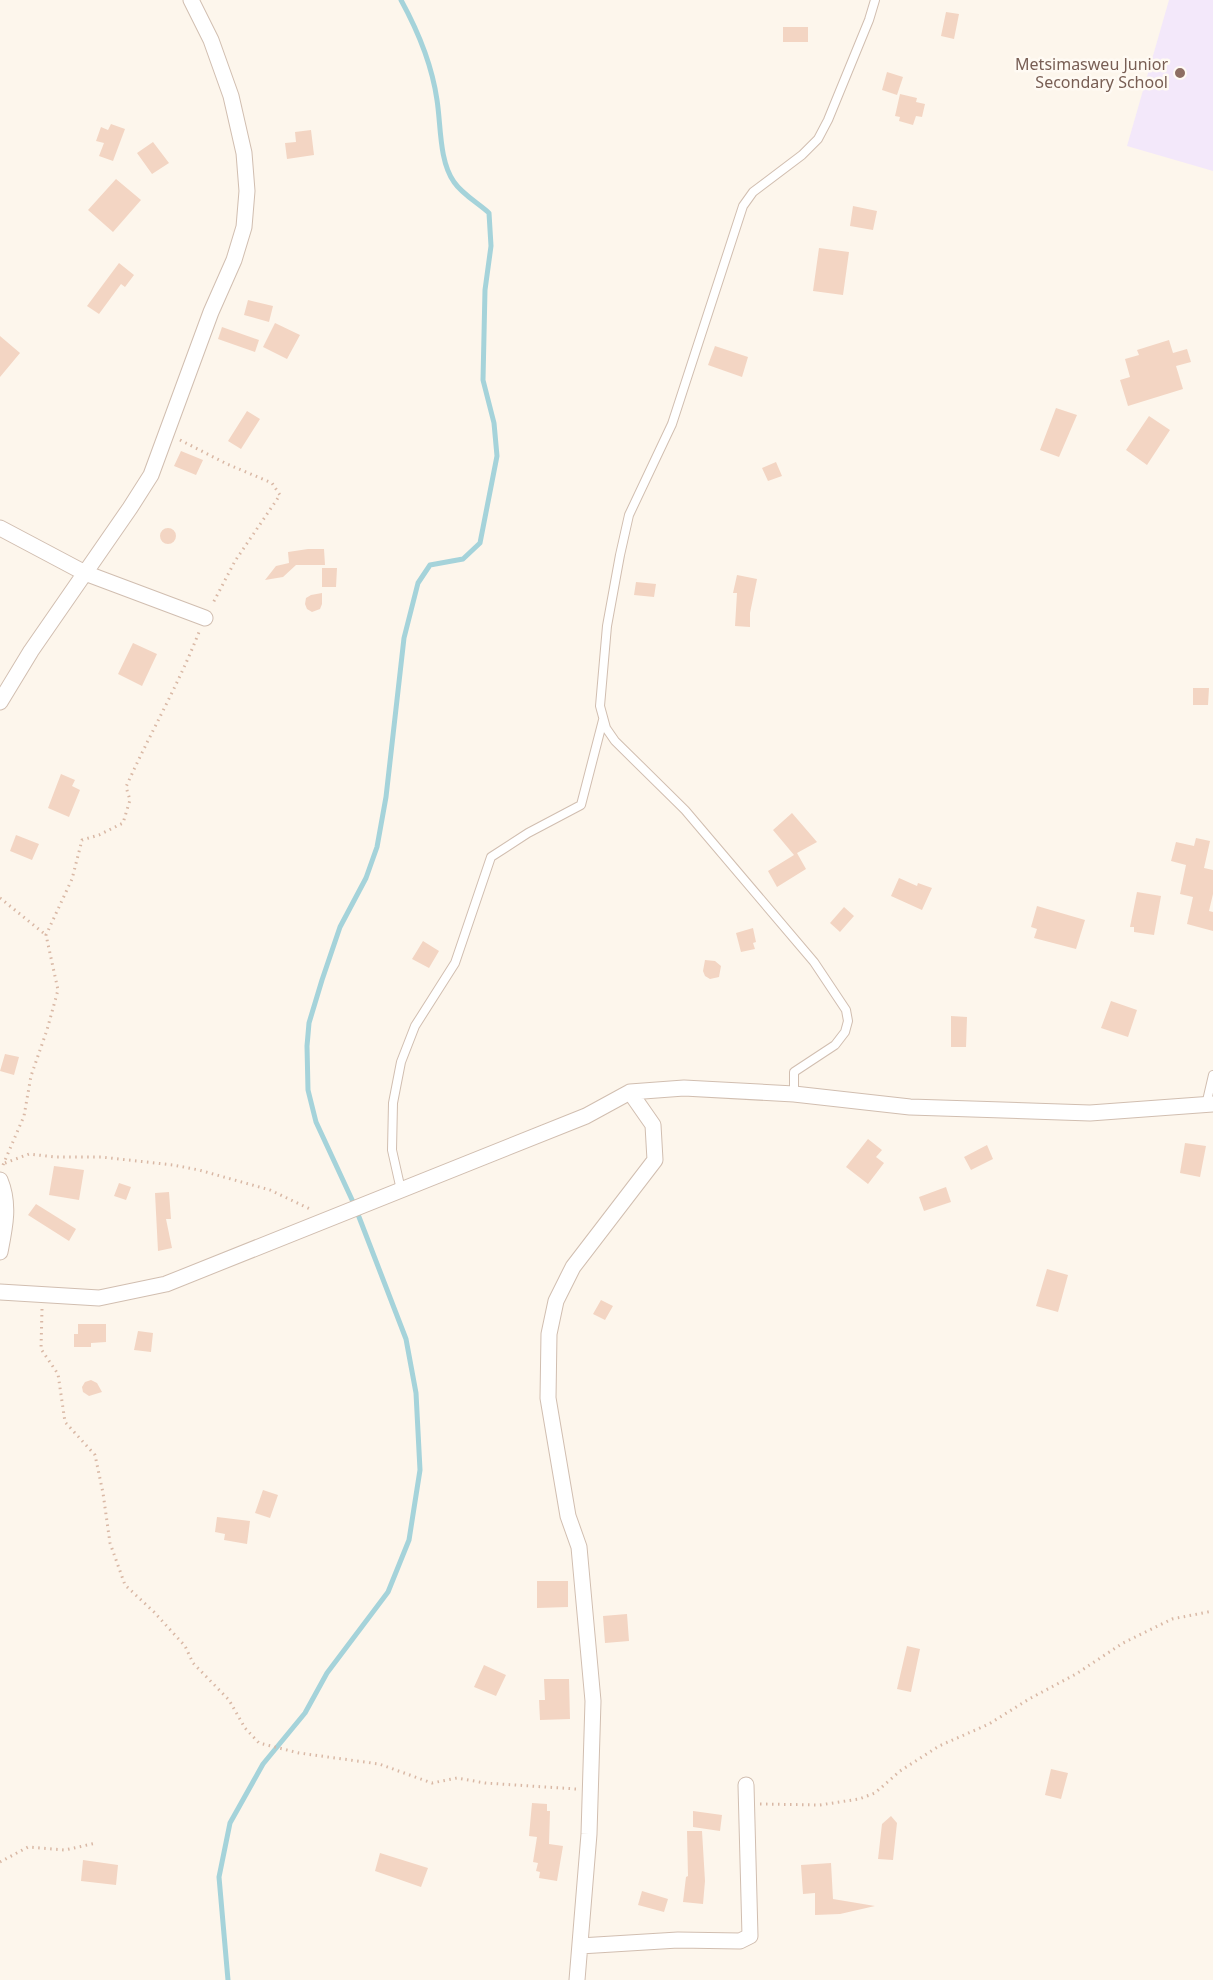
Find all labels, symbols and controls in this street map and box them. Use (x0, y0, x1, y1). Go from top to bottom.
place label: Metsimasweu Junior Secondary School (1015, 53, 1168, 93)
marker: Metsimasweu Junior Secondary School (1173, 66, 1187, 80)

